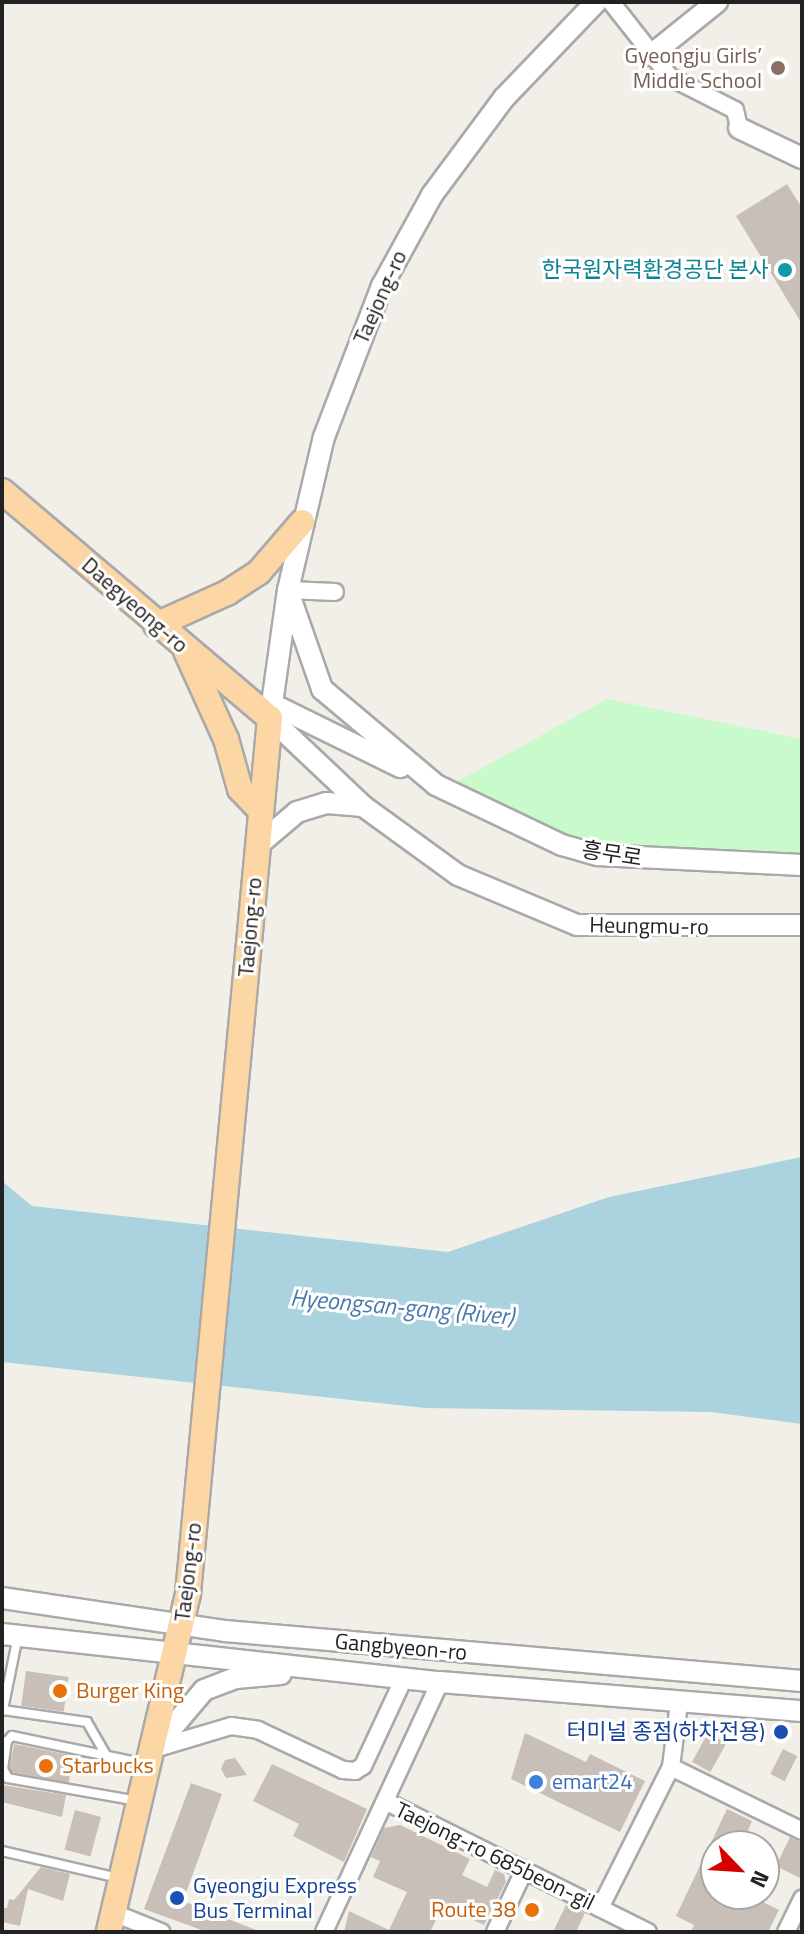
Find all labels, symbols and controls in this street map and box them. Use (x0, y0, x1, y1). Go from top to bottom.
place label: Gyeongju Girls’ Middle School (625, 42, 762, 94)
marker: Gyeongju Girls’ Middle School (769, 59, 787, 77)
street label: Taejong-ro (348, 246, 412, 348)
place label: 한국원자력환경공단 본사 (542, 257, 769, 283)
marker: 한국원자력환경공단 본사 (776, 261, 794, 279)
street label: Daegyeong-ro (76, 552, 194, 658)
street label: 흥무로 (580, 836, 644, 872)
street label: Taejong-ro (233, 876, 267, 978)
street label: Heungmu-ro (589, 912, 709, 940)
water label: Hyeongsan-gang (River) (289, 1283, 515, 1331)
street label: Taejong-ro (169, 1521, 207, 1623)
street label: Gangbyeon-ro (334, 1628, 468, 1666)
place label: Burger King (76, 1678, 184, 1704)
marker: Burger King (51, 1682, 69, 1700)
place label: 터미널 종점(하차전용) (566, 1719, 765, 1745)
marker: 터미널 종점(하차전용) (772, 1723, 790, 1741)
place label: Starbucks (62, 1753, 154, 1779)
marker: Starbucks (37, 1757, 55, 1775)
place label: emart24 (552, 1769, 632, 1795)
marker: emart24 (527, 1773, 545, 1791)
street label: Taejong-ro 685beon-gil (391, 1796, 599, 1916)
north arrow (700, 1830, 780, 1910)
text: N (741, 1865, 779, 1893)
place label: Gyeongju Express Bus Terminal (193, 1872, 357, 1924)
marker: Gyeongju Express Bus Terminal (168, 1889, 186, 1907)
place label: Route 38 (431, 1897, 516, 1923)
marker: Route 38 (523, 1901, 541, 1919)

